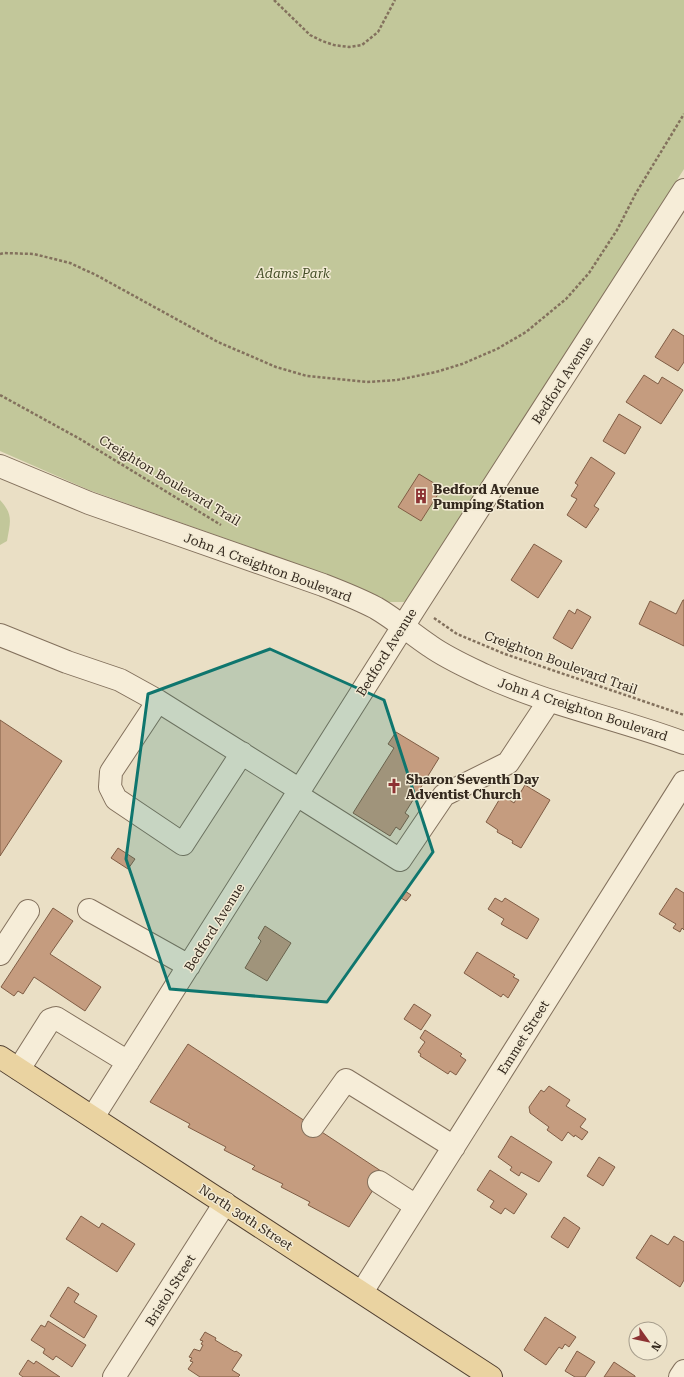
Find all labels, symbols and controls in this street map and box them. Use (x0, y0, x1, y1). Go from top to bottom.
park label: Adams Park (255, 266, 331, 281)
street label: Bedford Avenue (529, 334, 596, 427)
street label: Creighton Boulevard Trail (96, 432, 243, 529)
place label: Bedford Avenue Pumping Station (433, 482, 545, 512)
building icon: Bedford Avenue Pumping Station (412, 487, 430, 505)
street label: John A Creighton Boulevard (182, 530, 354, 605)
street label: Bedford Avenue (353, 606, 419, 699)
street label: Creighton Boulevard Trail (482, 628, 640, 697)
street label: John A Creighton Boulevard (496, 675, 670, 744)
place label: Sharon Seventh Day Adventist Church (406, 772, 539, 802)
church icon: Sharon Seventh Day Adventist Church (385, 777, 403, 795)
street label: Bedford Avenue (181, 881, 247, 974)
street label: Emmet Street (495, 997, 552, 1077)
street label: North 30th Street (196, 1182, 296, 1253)
street label: Bristol Street (142, 1252, 199, 1329)
north arrow (628, 1321, 668, 1361)
text: N (648, 1339, 664, 1354)

